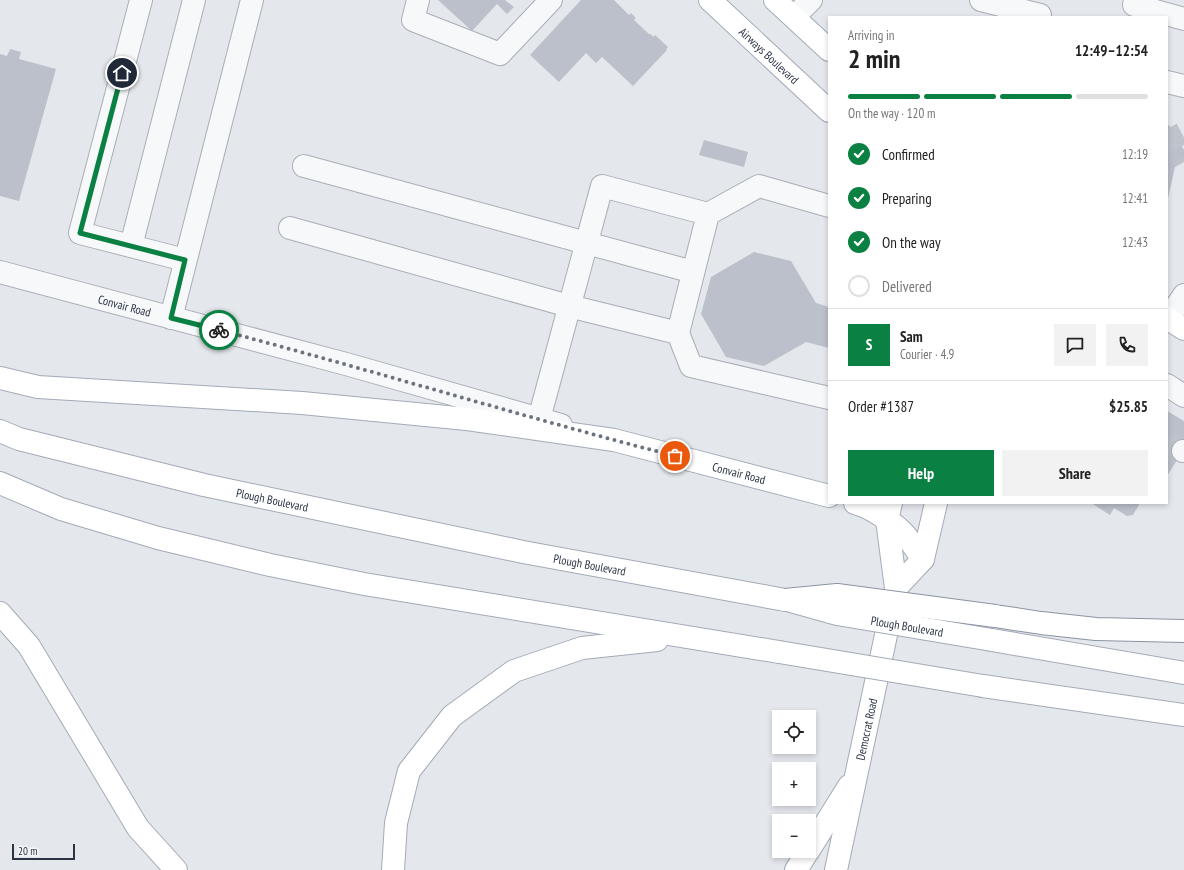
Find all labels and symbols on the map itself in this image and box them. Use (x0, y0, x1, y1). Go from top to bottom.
street label: Airways Boulevard (736, 24, 802, 87)
pin (105, 56, 139, 90)
street label: Convair Road (97, 291, 153, 319)
courier (199, 310, 239, 350)
pin (658, 439, 692, 473)
street label: Convair Road (711, 458, 767, 487)
street label: Plough Boulevard (235, 484, 310, 514)
street label: Plough Boulevard (552, 550, 627, 578)
street label: Plough Boulevard (870, 612, 944, 639)
street label: Democrat Road (852, 697, 880, 762)
scale bar (12, 842, 75, 861)

